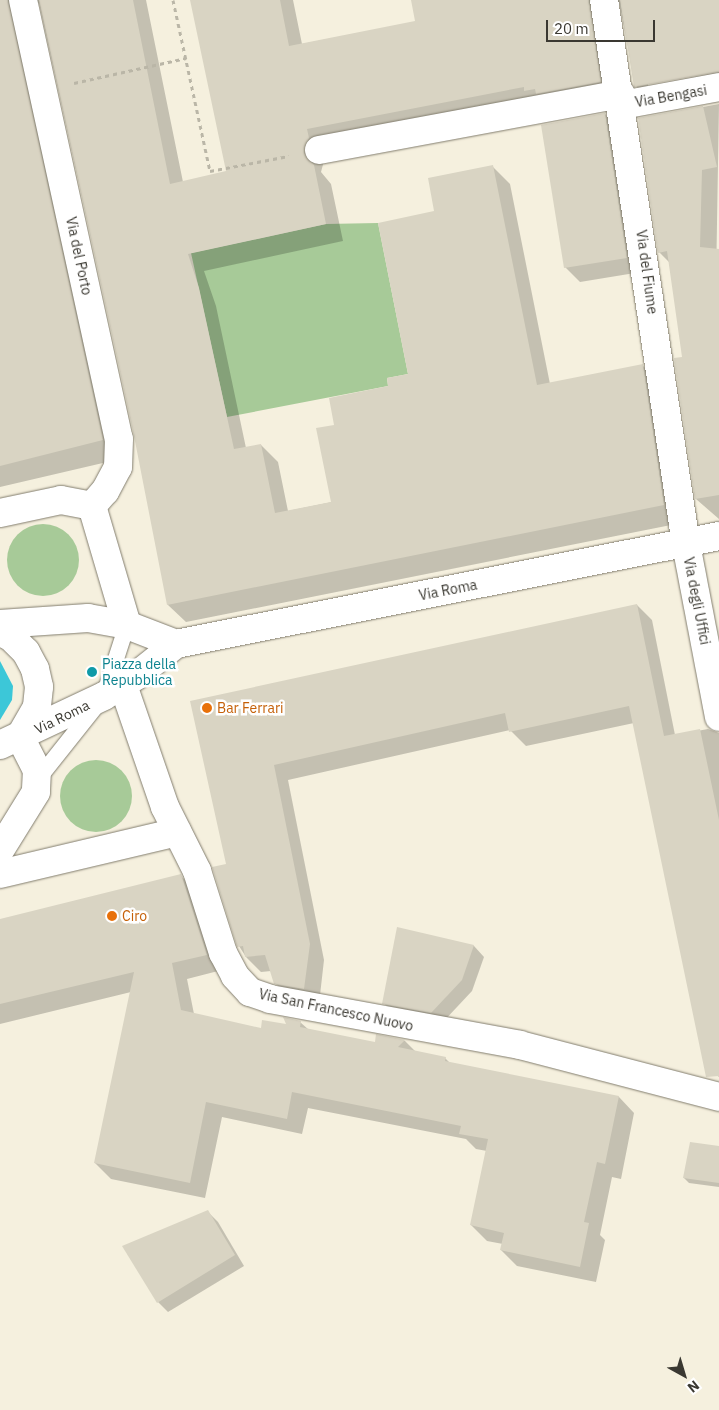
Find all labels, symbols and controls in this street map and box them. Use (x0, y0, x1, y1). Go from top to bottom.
scale bar (549, 10, 658, 42)
text: 20 m (554, 19, 589, 38)
street label: Via Bengasi (634, 81, 708, 111)
street label: Via del Porto (63, 215, 95, 297)
street label: Via del Fiume (633, 229, 661, 315)
street label: Via degli Uffici (680, 556, 714, 646)
street label: Via Roma (417, 576, 479, 604)
place label: Piazza della Repubblica (102, 656, 176, 689)
marker: Piazza della Repubblica (86, 666, 98, 678)
street label: Via Roma (32, 696, 92, 738)
place label: Bar Ferrari (217, 700, 284, 716)
marker: Bar Ferrari (201, 702, 213, 714)
place label: Ciro (122, 908, 147, 924)
marker: Ciro (106, 910, 118, 922)
street label: Via San Francesco Nuovo (257, 985, 415, 1035)
north arrow (659, 1350, 709, 1400)
text: N (684, 1376, 703, 1397)

